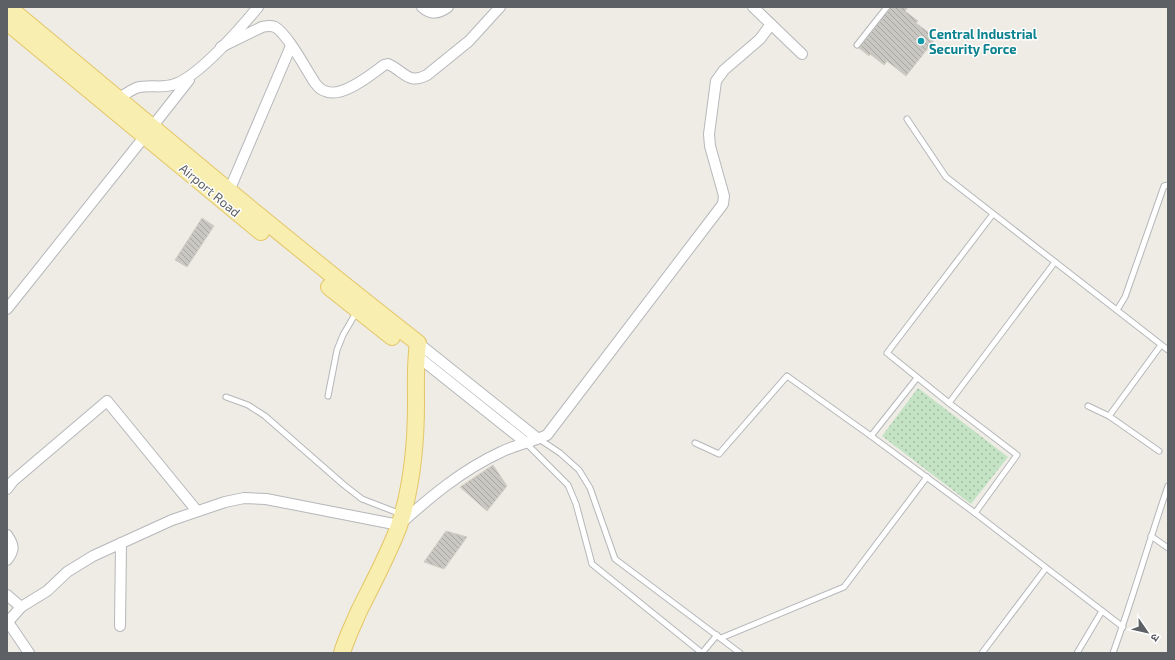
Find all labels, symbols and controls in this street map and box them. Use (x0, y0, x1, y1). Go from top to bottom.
place label: Central Industrial Security Force (929, 26, 1038, 57)
marker: Central Industrial Security Force (916, 36, 926, 46)
street label: Airport Road (176, 160, 244, 220)
north arrow (1127, 612, 1167, 652)
text: उ (1148, 632, 1163, 645)

